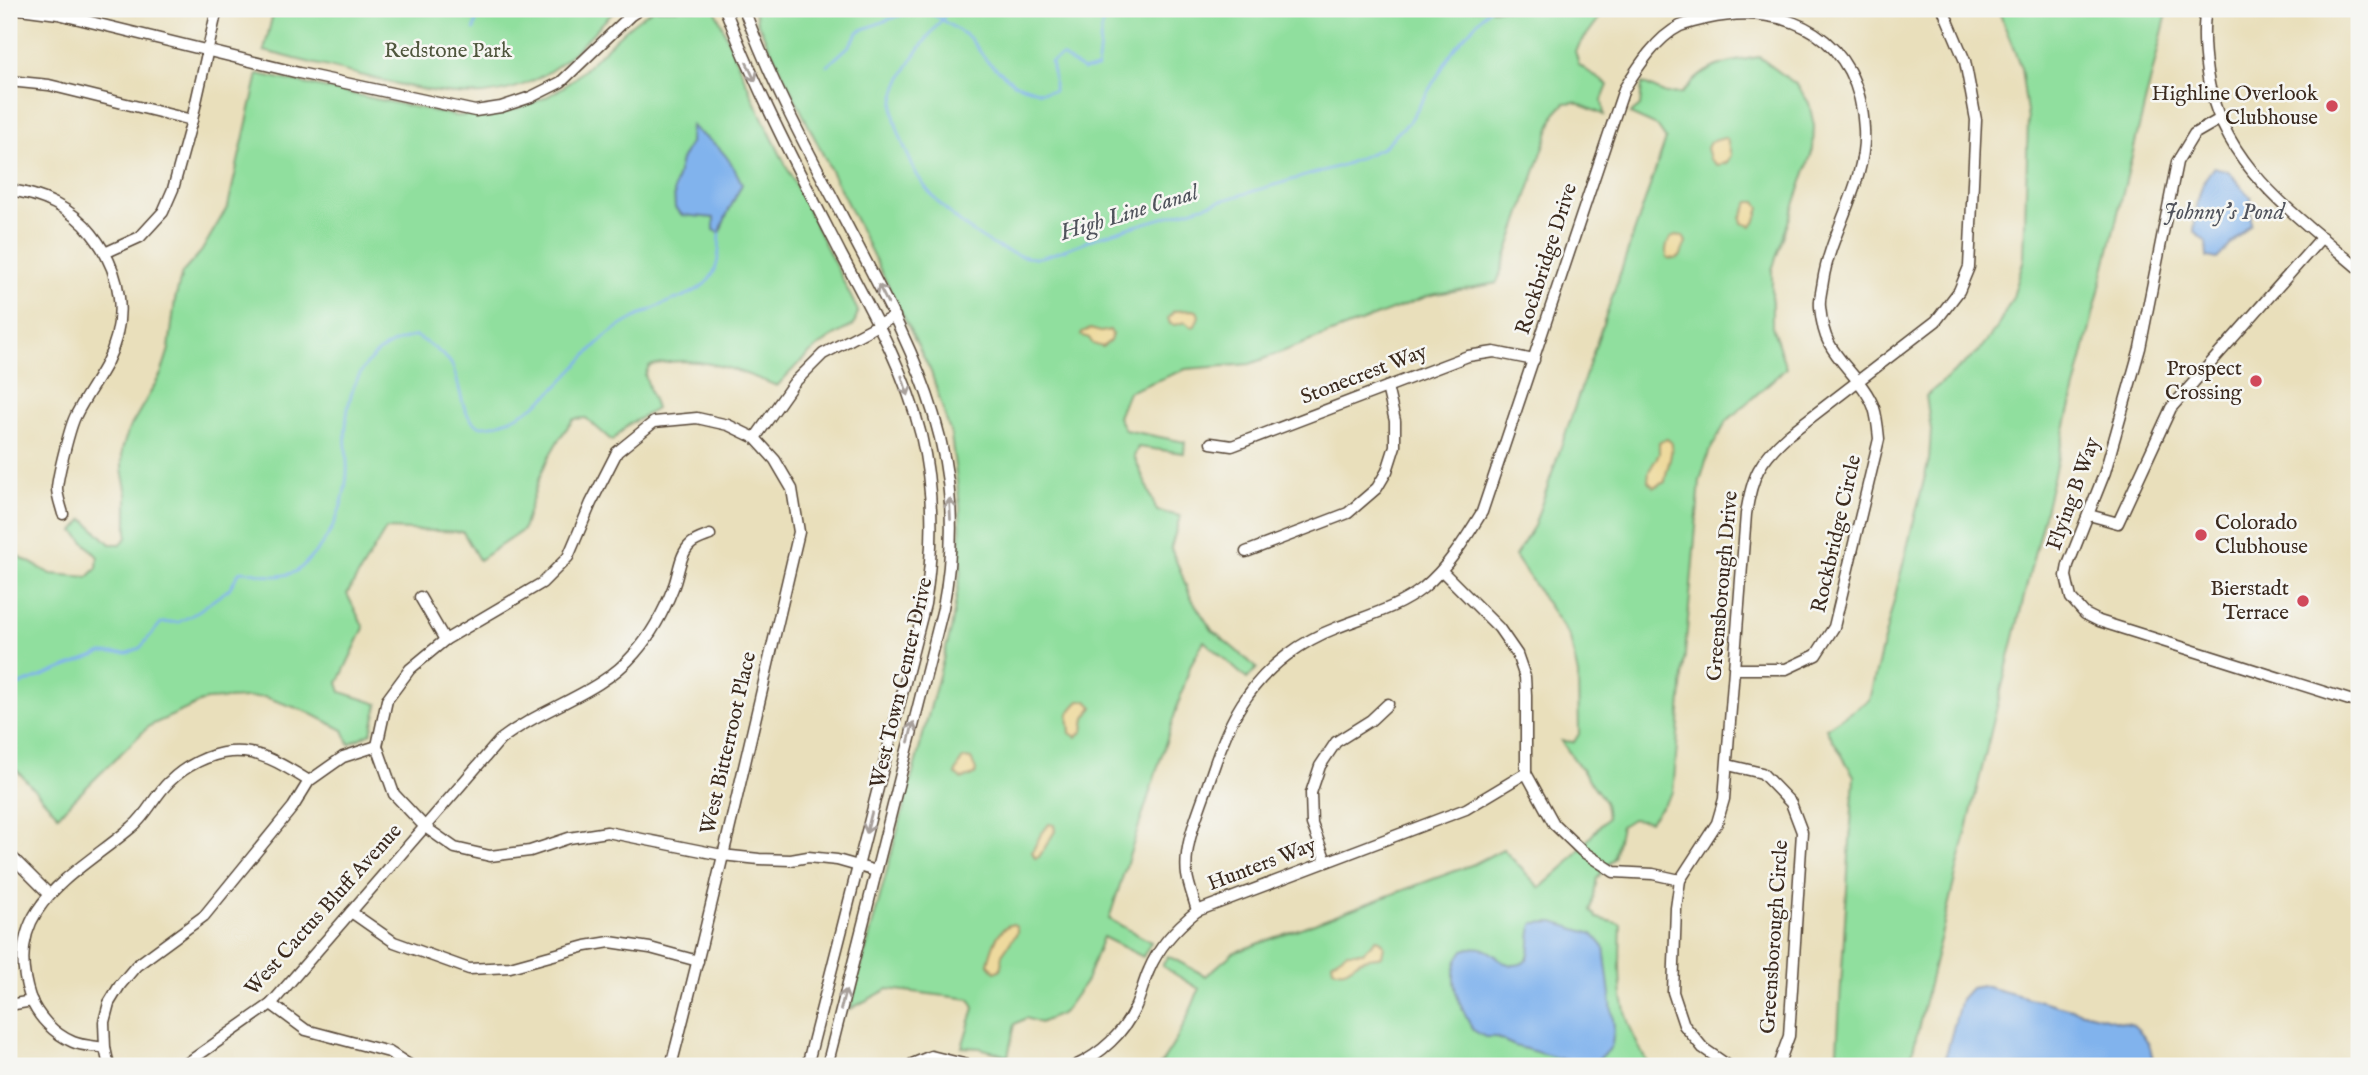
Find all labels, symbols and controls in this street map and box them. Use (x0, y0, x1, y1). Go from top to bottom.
park label: Redstone Park (384, 38, 513, 65)
one-way arrow (745, 61, 758, 82)
place label: Highline Overlook Clubhouse (2152, 81, 2319, 132)
marker: Highline Overlook Clubhouse (2324, 98, 2340, 114)
water label: High Line Canal (1056, 178, 1203, 249)
street label: Rockbridge Drive (1510, 180, 1584, 338)
water label: Johnny's Pond (2164, 198, 2287, 227)
one-way arrow (876, 284, 890, 305)
street label: Stonecrest Way (1297, 338, 1432, 412)
place label: Prospect Crossing (2165, 356, 2243, 407)
marker: Prospect Crossing (2248, 373, 2264, 389)
one-way arrow (899, 375, 912, 397)
street label: Flying B Way (2041, 433, 2107, 554)
street label: Rockbridge Circle (1806, 452, 1868, 616)
street label: Greensborough Drive (1701, 490, 1745, 682)
one-way arrow (943, 498, 956, 521)
place label: Colorado Clubhouse (2215, 510, 2308, 561)
marker: Colorado Clubhouse (2193, 527, 2209, 543)
street label: West Town Center Drive (865, 575, 939, 791)
place label: Bierstadt Terrace (2210, 576, 2289, 627)
marker: Bierstadt Terrace (2295, 593, 2311, 609)
street label: West Bitterroot Place (695, 649, 763, 837)
one-way arrow (906, 721, 919, 743)
one-way arrow (862, 811, 875, 834)
street label: West Cactus Bluff Avenue (239, 818, 409, 1002)
street label: Hunters Way (1204, 832, 1321, 898)
street label: Greensborough Circle (1755, 839, 1795, 1035)
one-way arrow (837, 989, 850, 1012)

